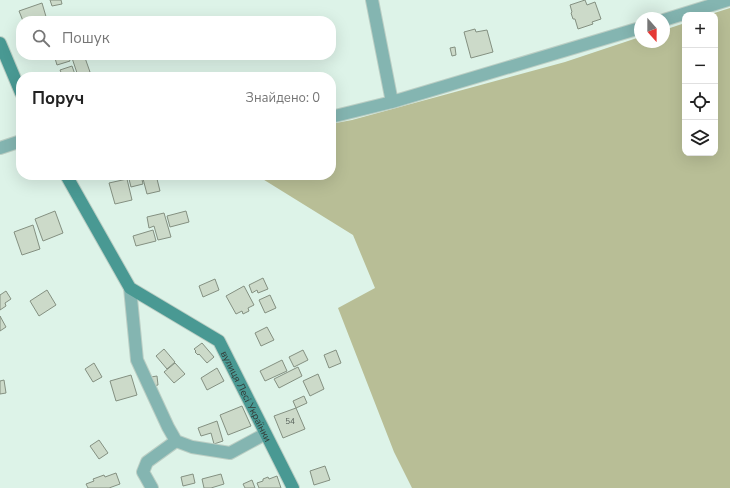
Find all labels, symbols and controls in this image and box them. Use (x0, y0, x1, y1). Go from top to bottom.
north arrow (634, 12, 670, 48)
map controls (682, 12, 718, 156)
button: + (682, 12, 718, 48)
search box (16, 16, 336, 60)
icon: search (30, 27, 52, 49)
text: Пошук (62, 28, 110, 48)
button: − (682, 48, 718, 84)
button: locate (682, 84, 718, 120)
text: Поруч (32, 87, 84, 110)
text: Знайдено: 0 (246, 89, 320, 107)
button: layers (682, 120, 718, 156)
street label: вулиця Лесі Українки (217, 348, 275, 445)
house number: 54 (285, 416, 295, 427)

